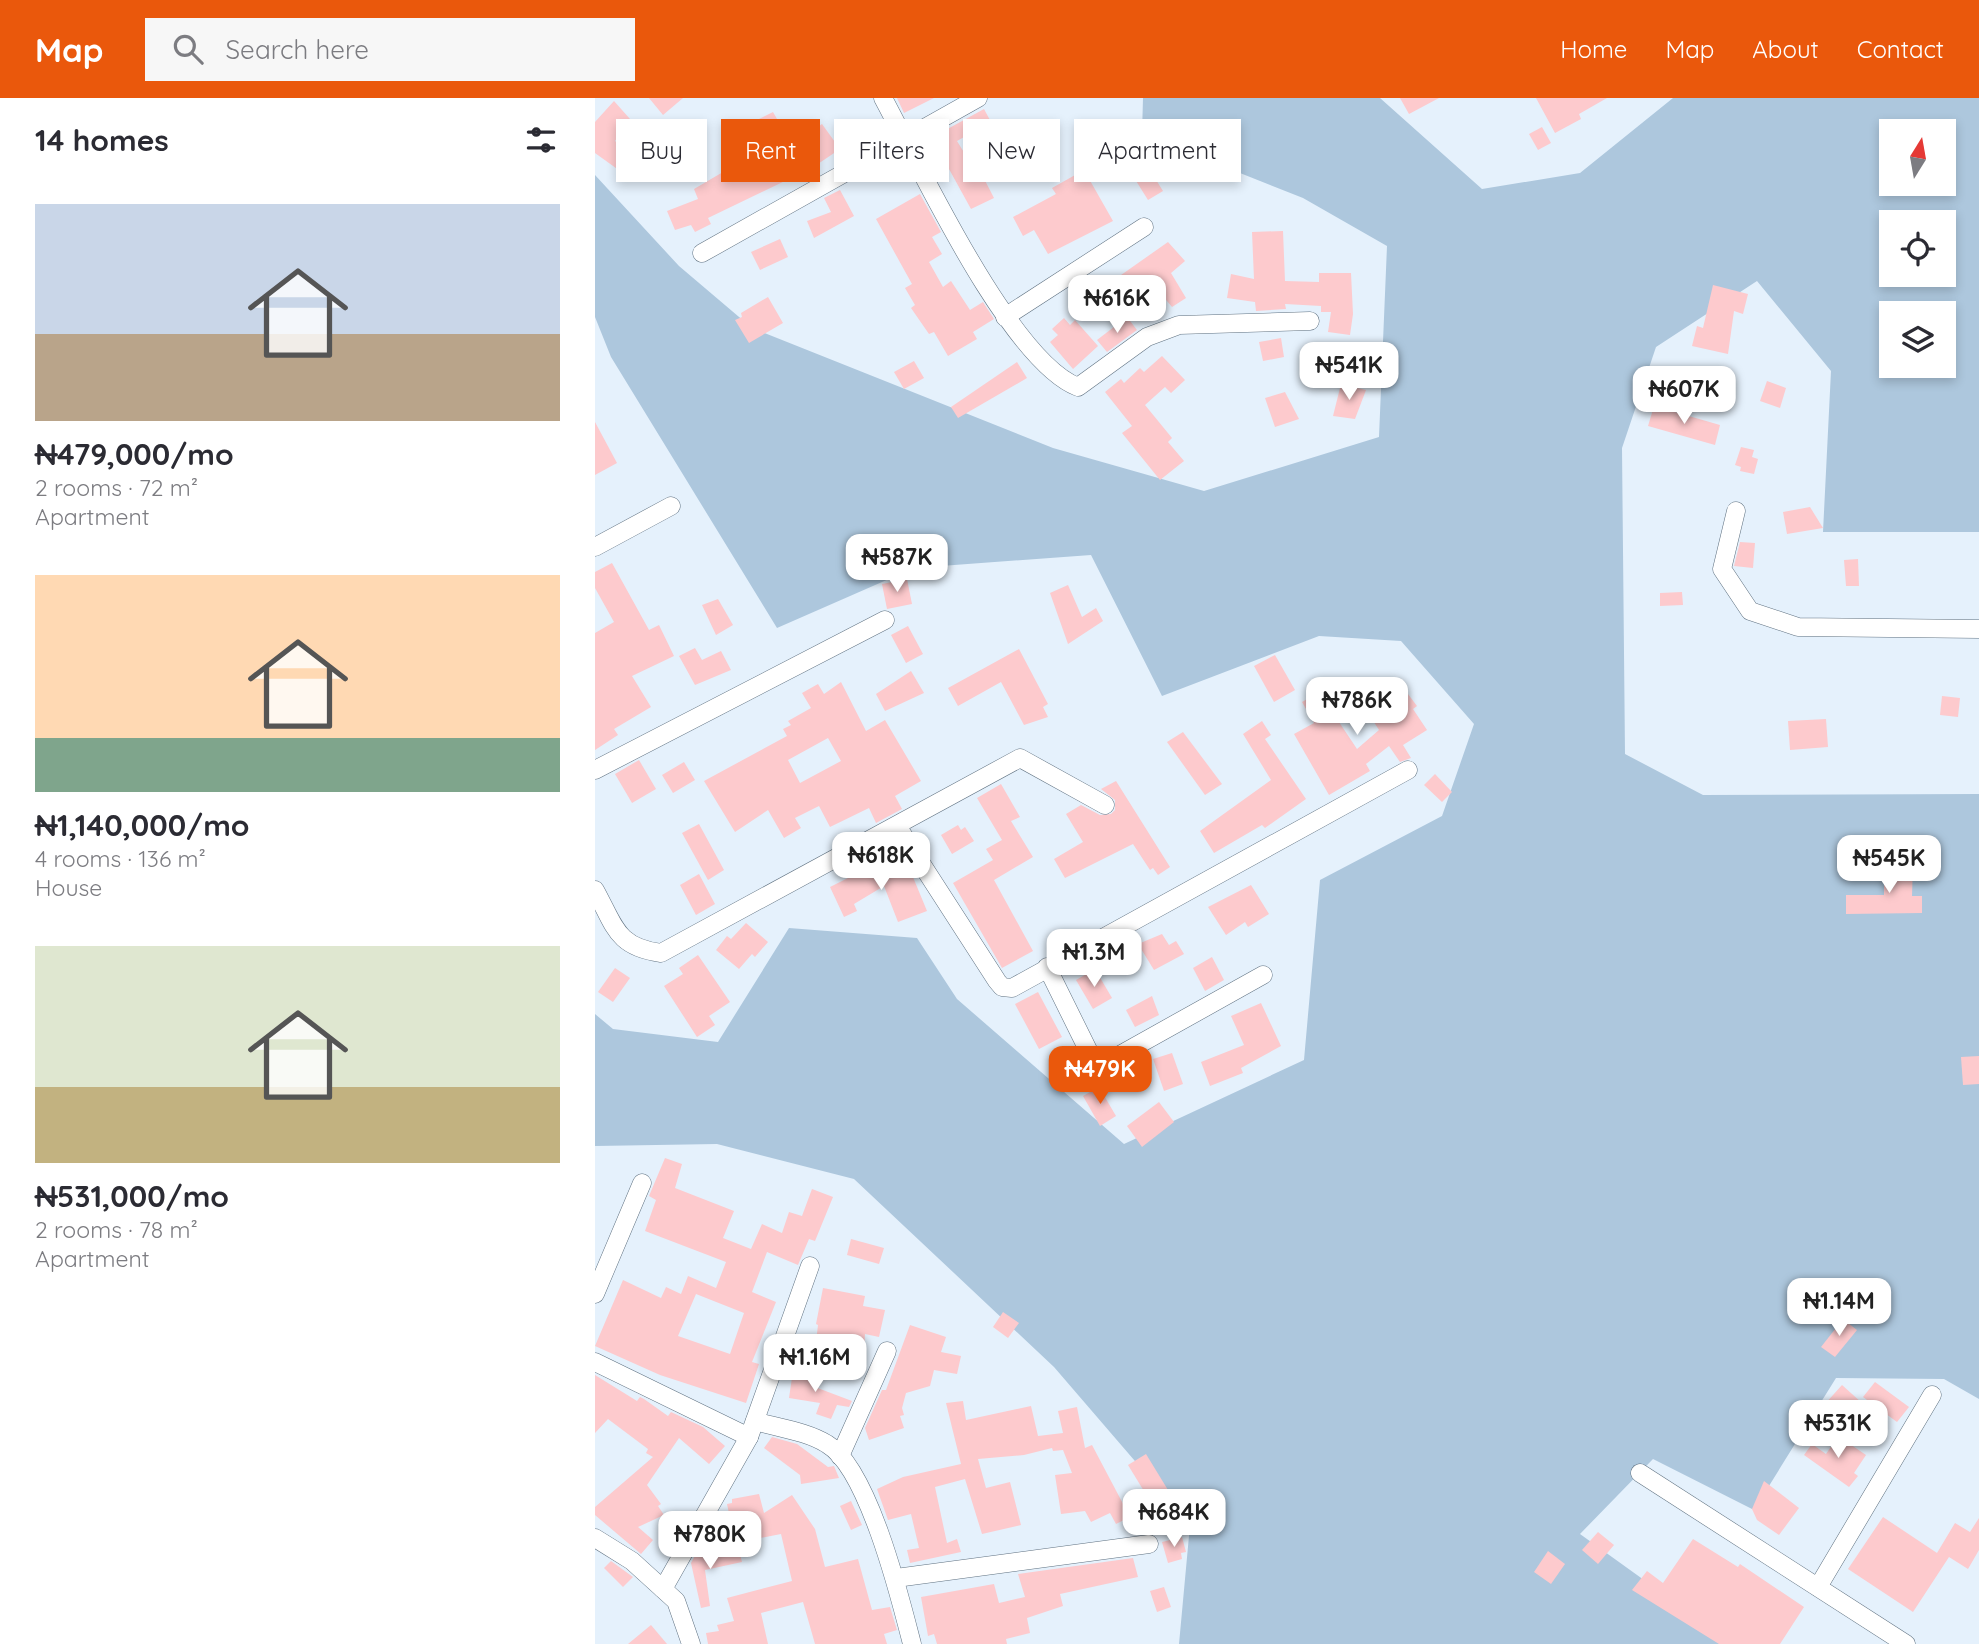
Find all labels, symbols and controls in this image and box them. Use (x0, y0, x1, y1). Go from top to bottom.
search box (145, 18, 635, 81)
text: Map (35, 29, 103, 70)
icon: search (169, 30, 207, 68)
text: Search here (225, 33, 369, 66)
text: Home (1560, 34, 1627, 64)
text: Map (1665, 34, 1714, 64)
text: About (1752, 34, 1819, 64)
text: Contact (1857, 34, 1944, 64)
chip: Buy (616, 119, 707, 182)
chip: Rent (721, 119, 820, 182)
chip: Filters (834, 119, 949, 182)
chip: New (963, 119, 1060, 182)
chip: Apartment (1074, 119, 1241, 182)
north arrow (1879, 119, 1957, 196)
map controls (1879, 119, 1956, 378)
text: 14 homes (35, 121, 169, 159)
icon: filters (522, 121, 560, 159)
button: locate (1879, 210, 1956, 287)
icon: home (235, 250, 361, 376)
pin: ₦616K (1068, 275, 1166, 335)
text: ₦616K (1084, 283, 1150, 312)
button: layers (1879, 301, 1956, 378)
pin: ₦541K (1300, 342, 1398, 402)
text: ₦541K (1316, 350, 1383, 379)
pin: ₦607K (1635, 366, 1733, 426)
text: ₦607K (1649, 374, 1719, 403)
text: ₦479,000/mo (35, 435, 234, 473)
text: 2 rooms · 72 m² (35, 473, 198, 502)
text: Apartment (35, 502, 149, 531)
pin: ₦587K (848, 534, 946, 594)
text: ₦587K (862, 542, 932, 571)
icon: home (235, 621, 361, 747)
pin: ₦786K (1308, 678, 1406, 737)
text: ₦786K (1322, 685, 1392, 714)
text: ₦1,140,000/mo (35, 806, 250, 844)
pin: ₦618K (832, 832, 930, 892)
pin: ₦545K (1840, 836, 1938, 895)
text: ₦618K (848, 840, 914, 869)
text: ₦545K (1853, 843, 1925, 872)
text: 4 rooms · 136 m² (35, 844, 206, 873)
text: House (35, 873, 102, 902)
pin: ₦1.3M (1045, 930, 1143, 989)
text: ₦1.3M (1063, 937, 1125, 966)
icon: home (235, 992, 361, 1118)
pin: ₦479K (1051, 1046, 1149, 1106)
text: ₦479K (1065, 1054, 1135, 1083)
text: ₦531,000/mo (35, 1177, 229, 1215)
text: 2 rooms · 78 m² (35, 1215, 198, 1244)
text: Apartment (35, 1244, 149, 1273)
pin: ₦1.14M (1782, 1278, 1896, 1338)
text: ₦1.14M (1803, 1286, 1875, 1315)
pin: ₦1.16M (758, 1334, 872, 1394)
text: ₦1.16M (780, 1342, 850, 1371)
pin: ₦531K (1789, 1400, 1887, 1460)
text: ₦531K (1805, 1408, 1871, 1437)
pin: ₦684K (1125, 1490, 1223, 1549)
text: ₦684K (1139, 1497, 1209, 1526)
pin: ₦780K (661, 1512, 759, 1571)
text: ₦780K (674, 1519, 746, 1548)

